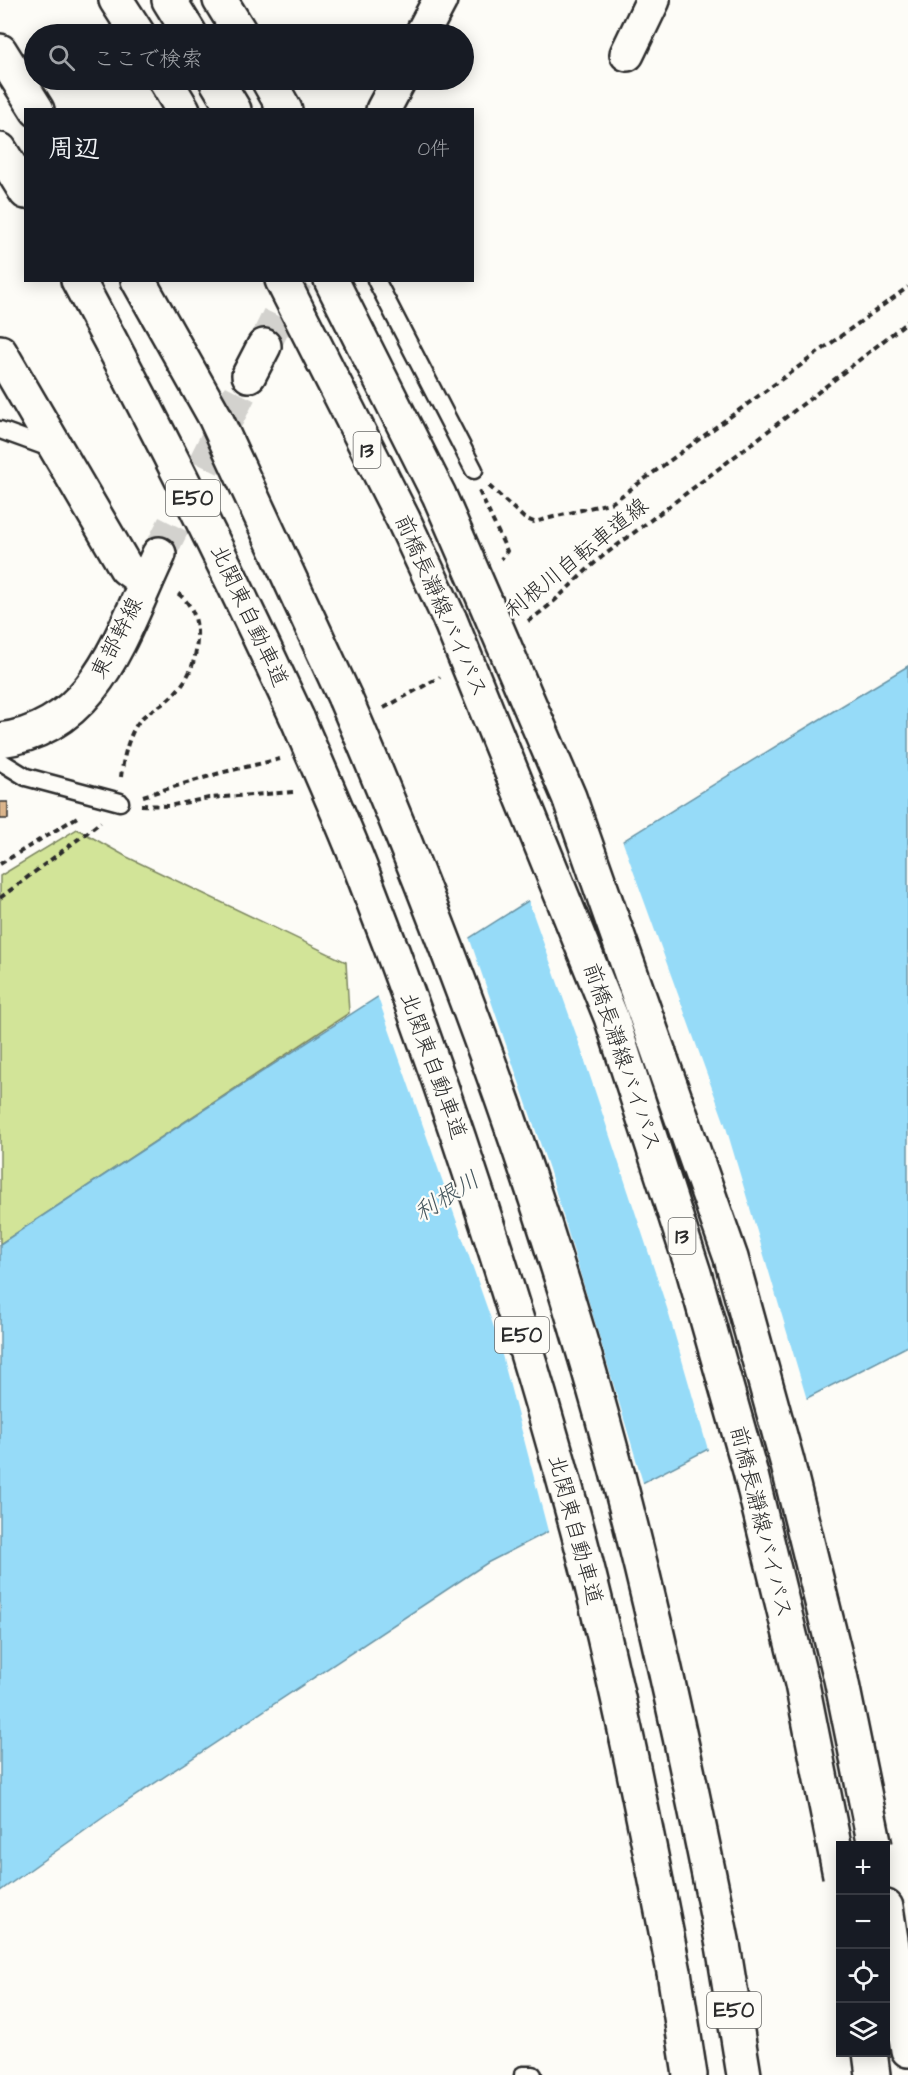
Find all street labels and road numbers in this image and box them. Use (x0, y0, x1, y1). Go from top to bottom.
road number: 13 (354, 432, 380, 468)
road number: E50 (166, 480, 220, 516)
street label: 利根川自転車道線 (499, 491, 655, 625)
street label: 前橋長瀞線バイパス (387, 509, 495, 703)
street label: 北関東自動車道 (202, 540, 296, 692)
street label: 東部幹線 (83, 592, 151, 684)
street label: 前橋長瀞線バイパス (575, 959, 669, 1155)
street label: 北関東自動車道 (392, 988, 474, 1144)
road number: 13 (668, 1218, 696, 1254)
road number: E50 (495, 1317, 549, 1353)
street label: 前橋長瀞線バイパス (722, 1422, 800, 1622)
street label: 北関東自動車道 (540, 1452, 610, 1608)
road number: E50 (707, 1992, 761, 2028)

